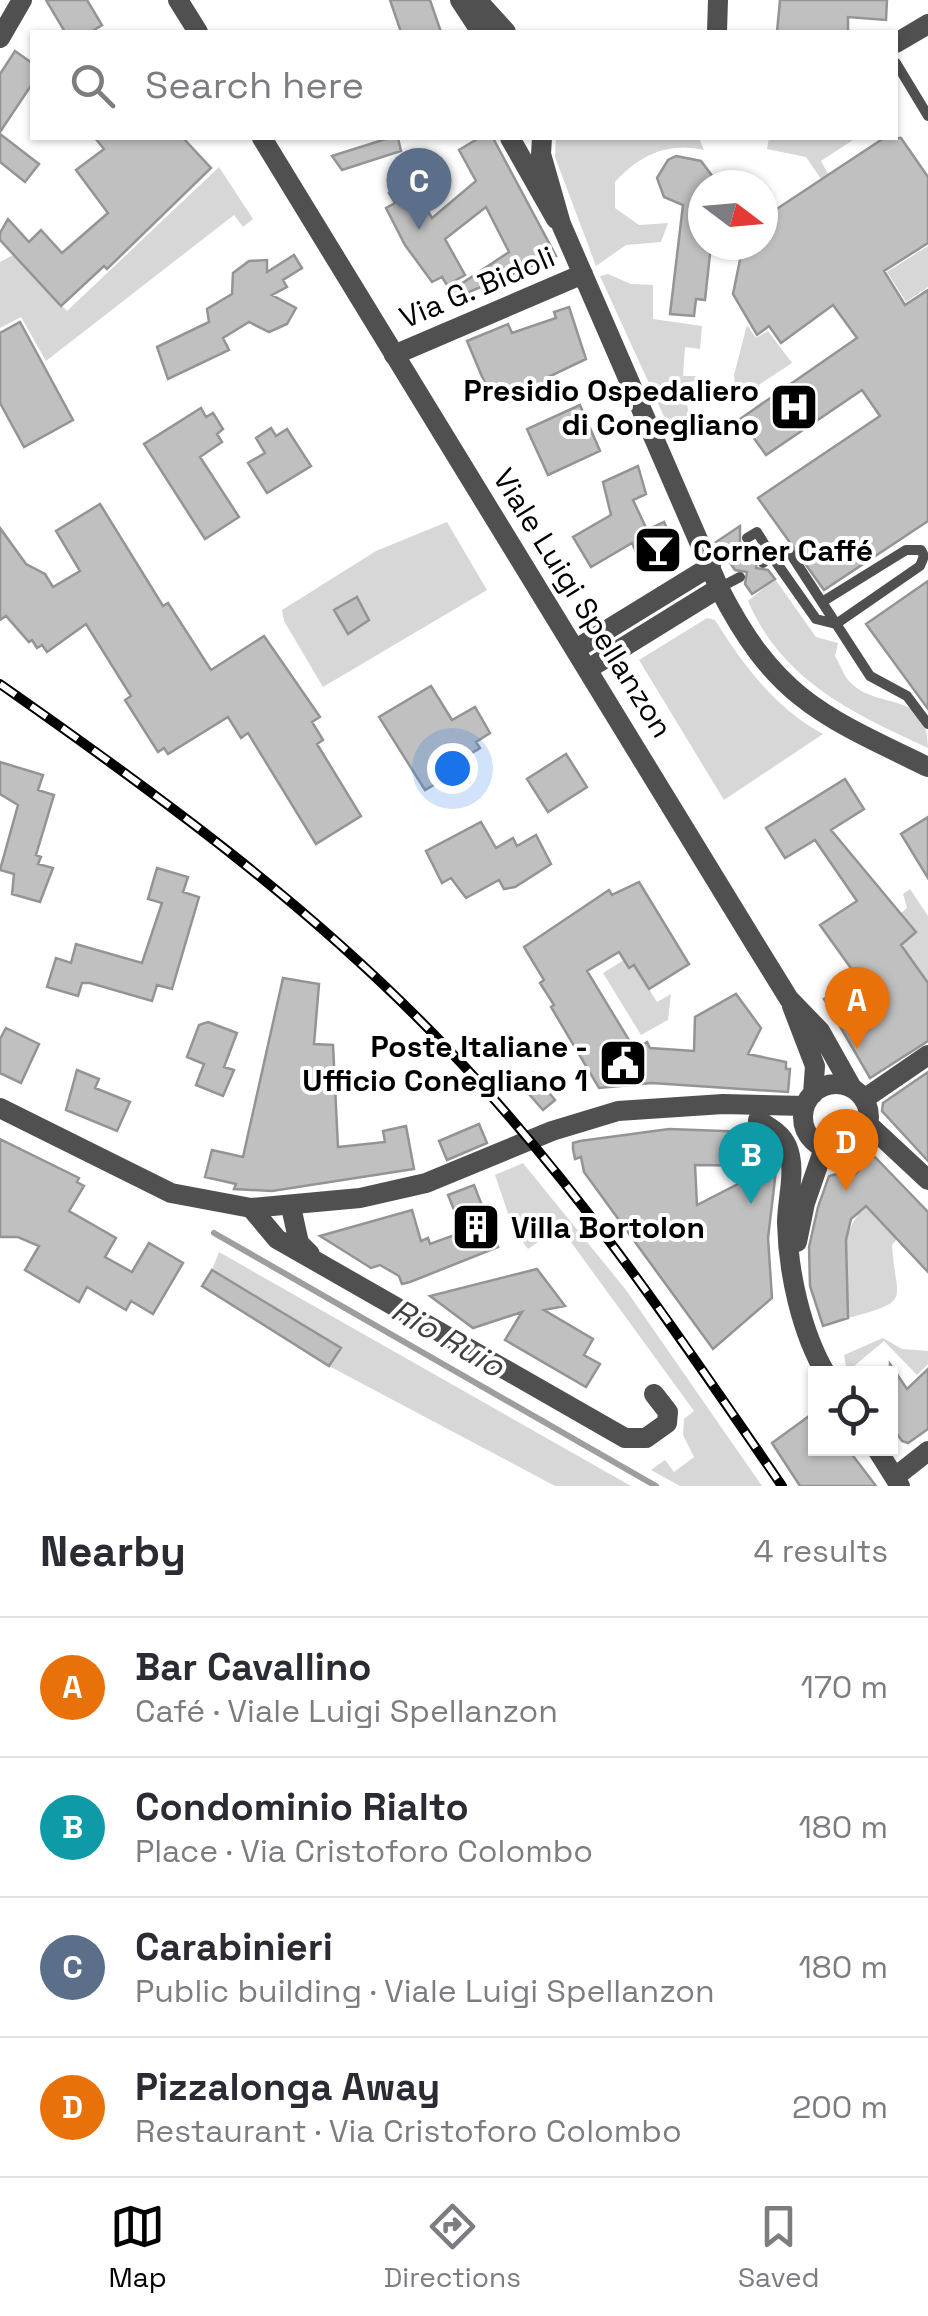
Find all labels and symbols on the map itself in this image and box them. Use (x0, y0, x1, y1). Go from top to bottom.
pin: C (386, 148, 452, 230)
north arrow (688, 170, 778, 260)
street label: Via G. Bidoli (394, 237, 560, 337)
place label: Presidio Ospedaliero di Conegliano (464, 371, 759, 444)
hospital icon: Presidio Ospedaliero di Conegliano (768, 381, 820, 433)
street label: Viale Luigi Spellanzon (484, 461, 682, 745)
bar icon: Corner Caffé (632, 524, 684, 576)
place label: Corner Caffé (693, 531, 873, 570)
your location (427, 743, 478, 794)
pin: A (824, 966, 890, 1049)
place label: Poste Italiane - Ufficio Conegliano 1 (302, 1027, 588, 1100)
public building icon: Poste Italiane - Ufficio Conegliano 1 (597, 1037, 649, 1089)
pin: D (814, 1108, 878, 1191)
pin: B (718, 1122, 784, 1204)
building icon: Villa Bortolon (450, 1201, 502, 1253)
place label: Villa Bortolon (511, 1208, 705, 1247)
water label: Rio Ruio (385, 1290, 512, 1387)

